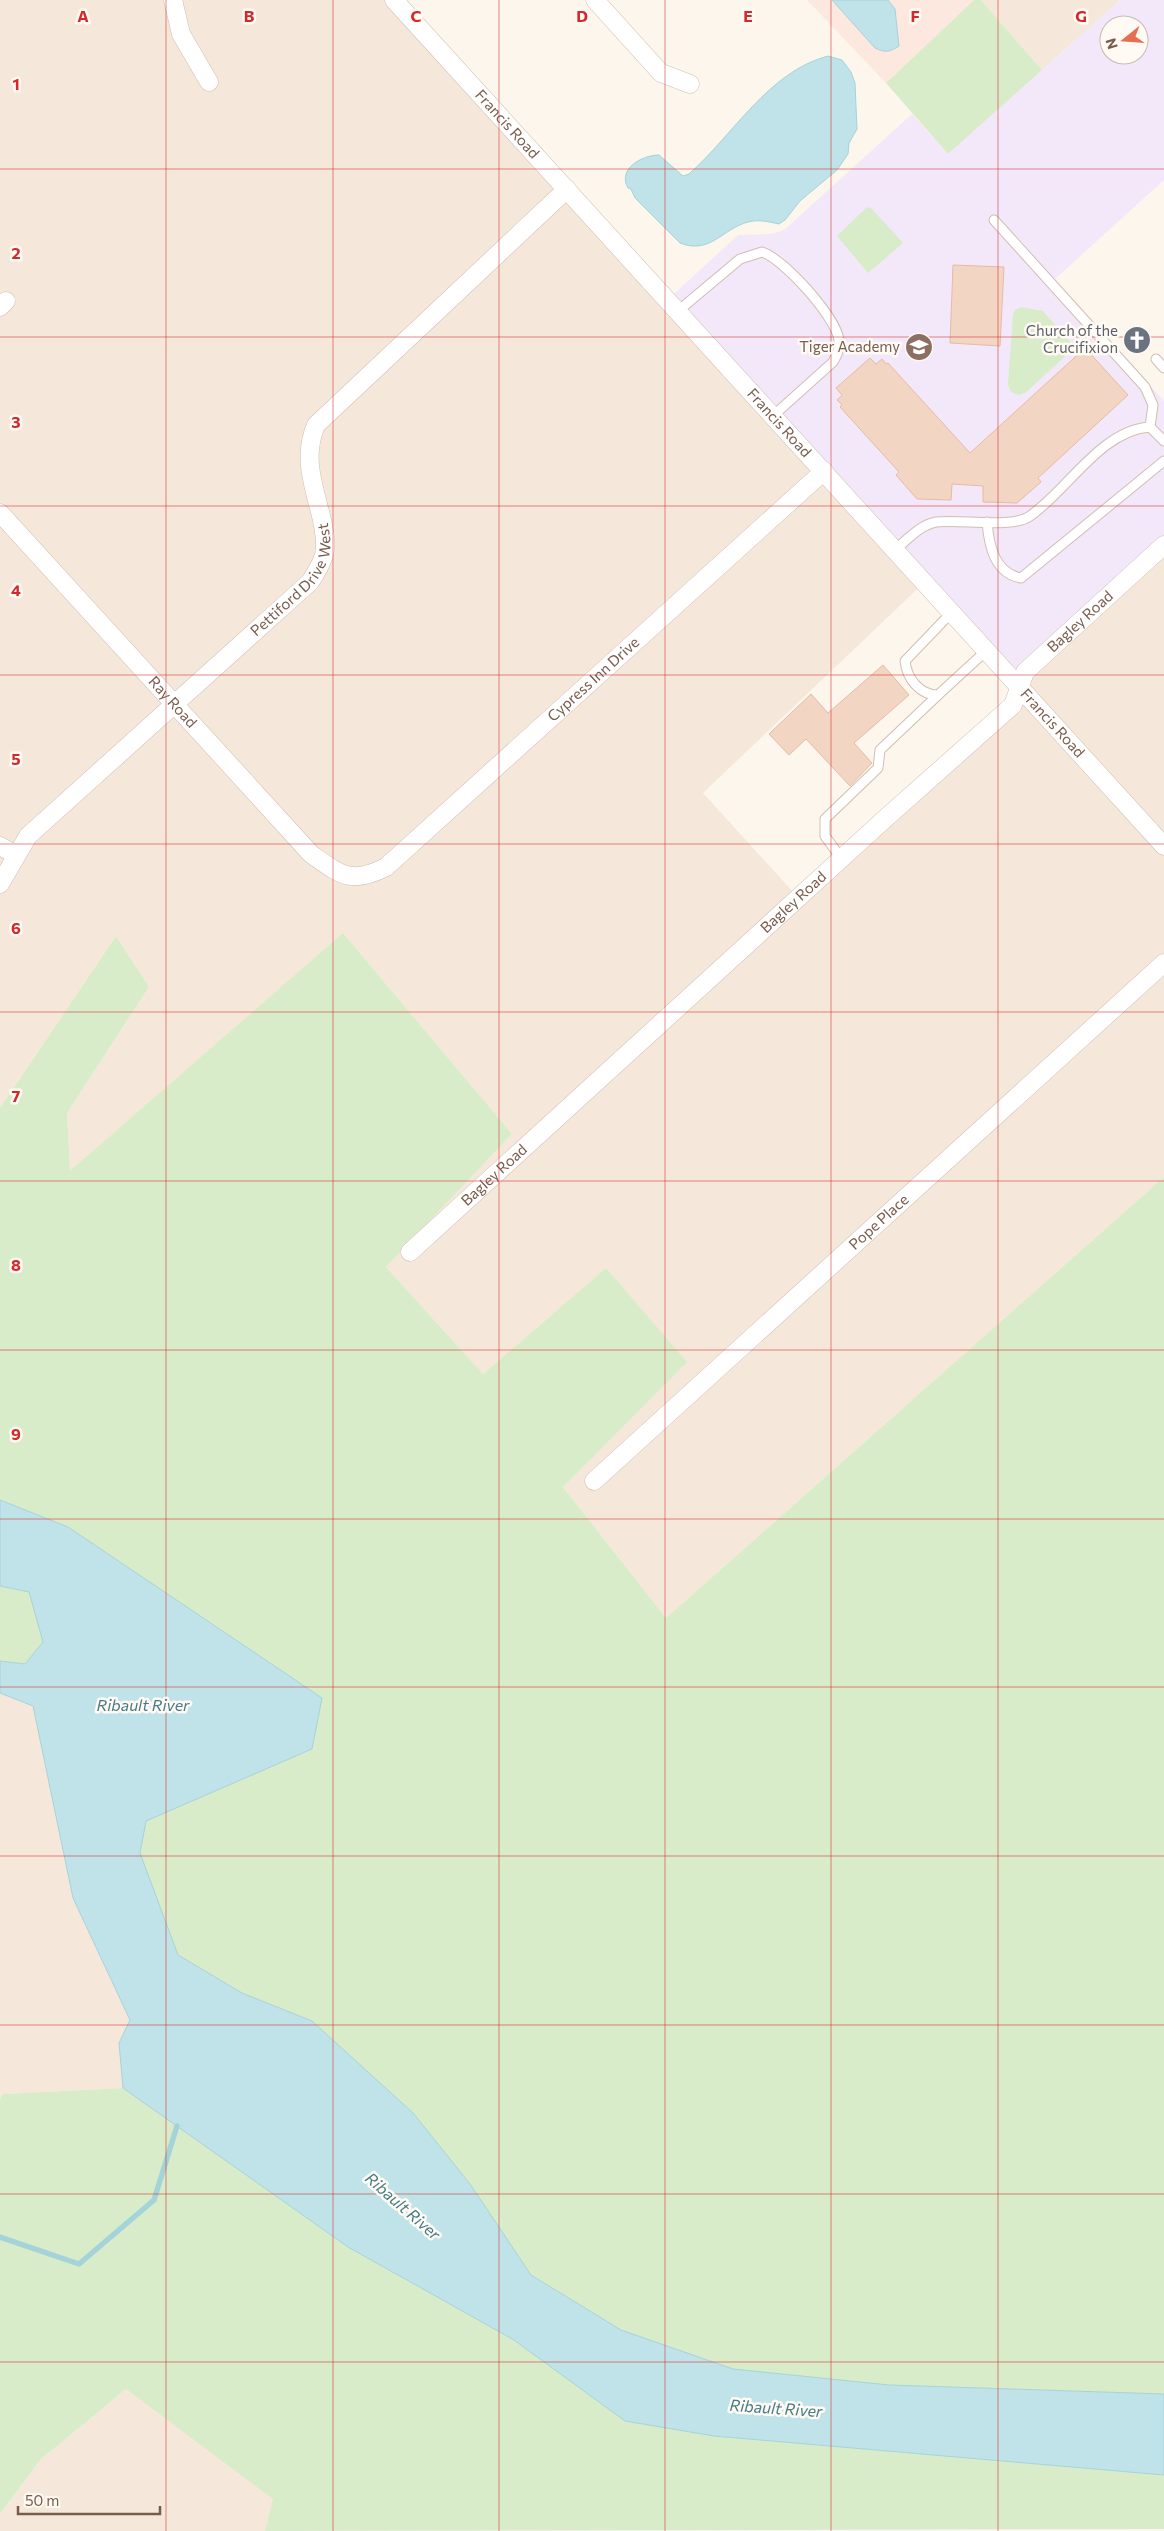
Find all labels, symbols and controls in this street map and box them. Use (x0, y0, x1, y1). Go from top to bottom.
text: A (77, 6, 89, 25)
text: B (244, 6, 255, 25)
text: C (411, 6, 422, 25)
text: D (576, 6, 588, 25)
text: E (743, 6, 753, 25)
text: F (910, 6, 920, 25)
text: G (1075, 6, 1087, 25)
north arrow (1099, 15, 1149, 65)
text: N (1101, 36, 1121, 51)
text: 1 (12, 74, 20, 93)
street label: Francis Road (472, 85, 544, 162)
text: 2 (11, 243, 21, 262)
place label: Church of the Crucifixion (1026, 321, 1118, 356)
church icon: Church of the Crucifixion (1122, 325, 1152, 355)
school or university icon: Tiger Academy (904, 332, 934, 362)
place label: Tiger Academy (799, 337, 900, 355)
street label: Francis Road (744, 384, 816, 460)
text: 3 (11, 412, 21, 431)
street label: Pettiford Drive West (246, 522, 334, 639)
text: 4 (11, 580, 21, 599)
street label: Bagley Road (1043, 586, 1116, 655)
street label: Cypress Inn Drive (543, 633, 642, 725)
street label: Ray Road (145, 672, 201, 731)
street label: Francis Road (1017, 684, 1089, 761)
text: 5 (11, 749, 21, 768)
street label: Bagley Road (756, 867, 829, 936)
text: 6 (11, 918, 21, 937)
text: 7 (12, 1086, 21, 1105)
street label: Bagley Road (457, 1140, 530, 1209)
street label: Pope Place (845, 1190, 912, 1253)
text: 8 (11, 1255, 21, 1274)
text: 9 (11, 1424, 21, 1443)
water label: Ribault River (97, 1695, 190, 1714)
water label: Ribault River (362, 2168, 445, 2244)
water label: Ribault River (729, 2395, 824, 2420)
scale bar (18, 2484, 160, 2516)
text: 50 m (25, 2491, 59, 2509)

